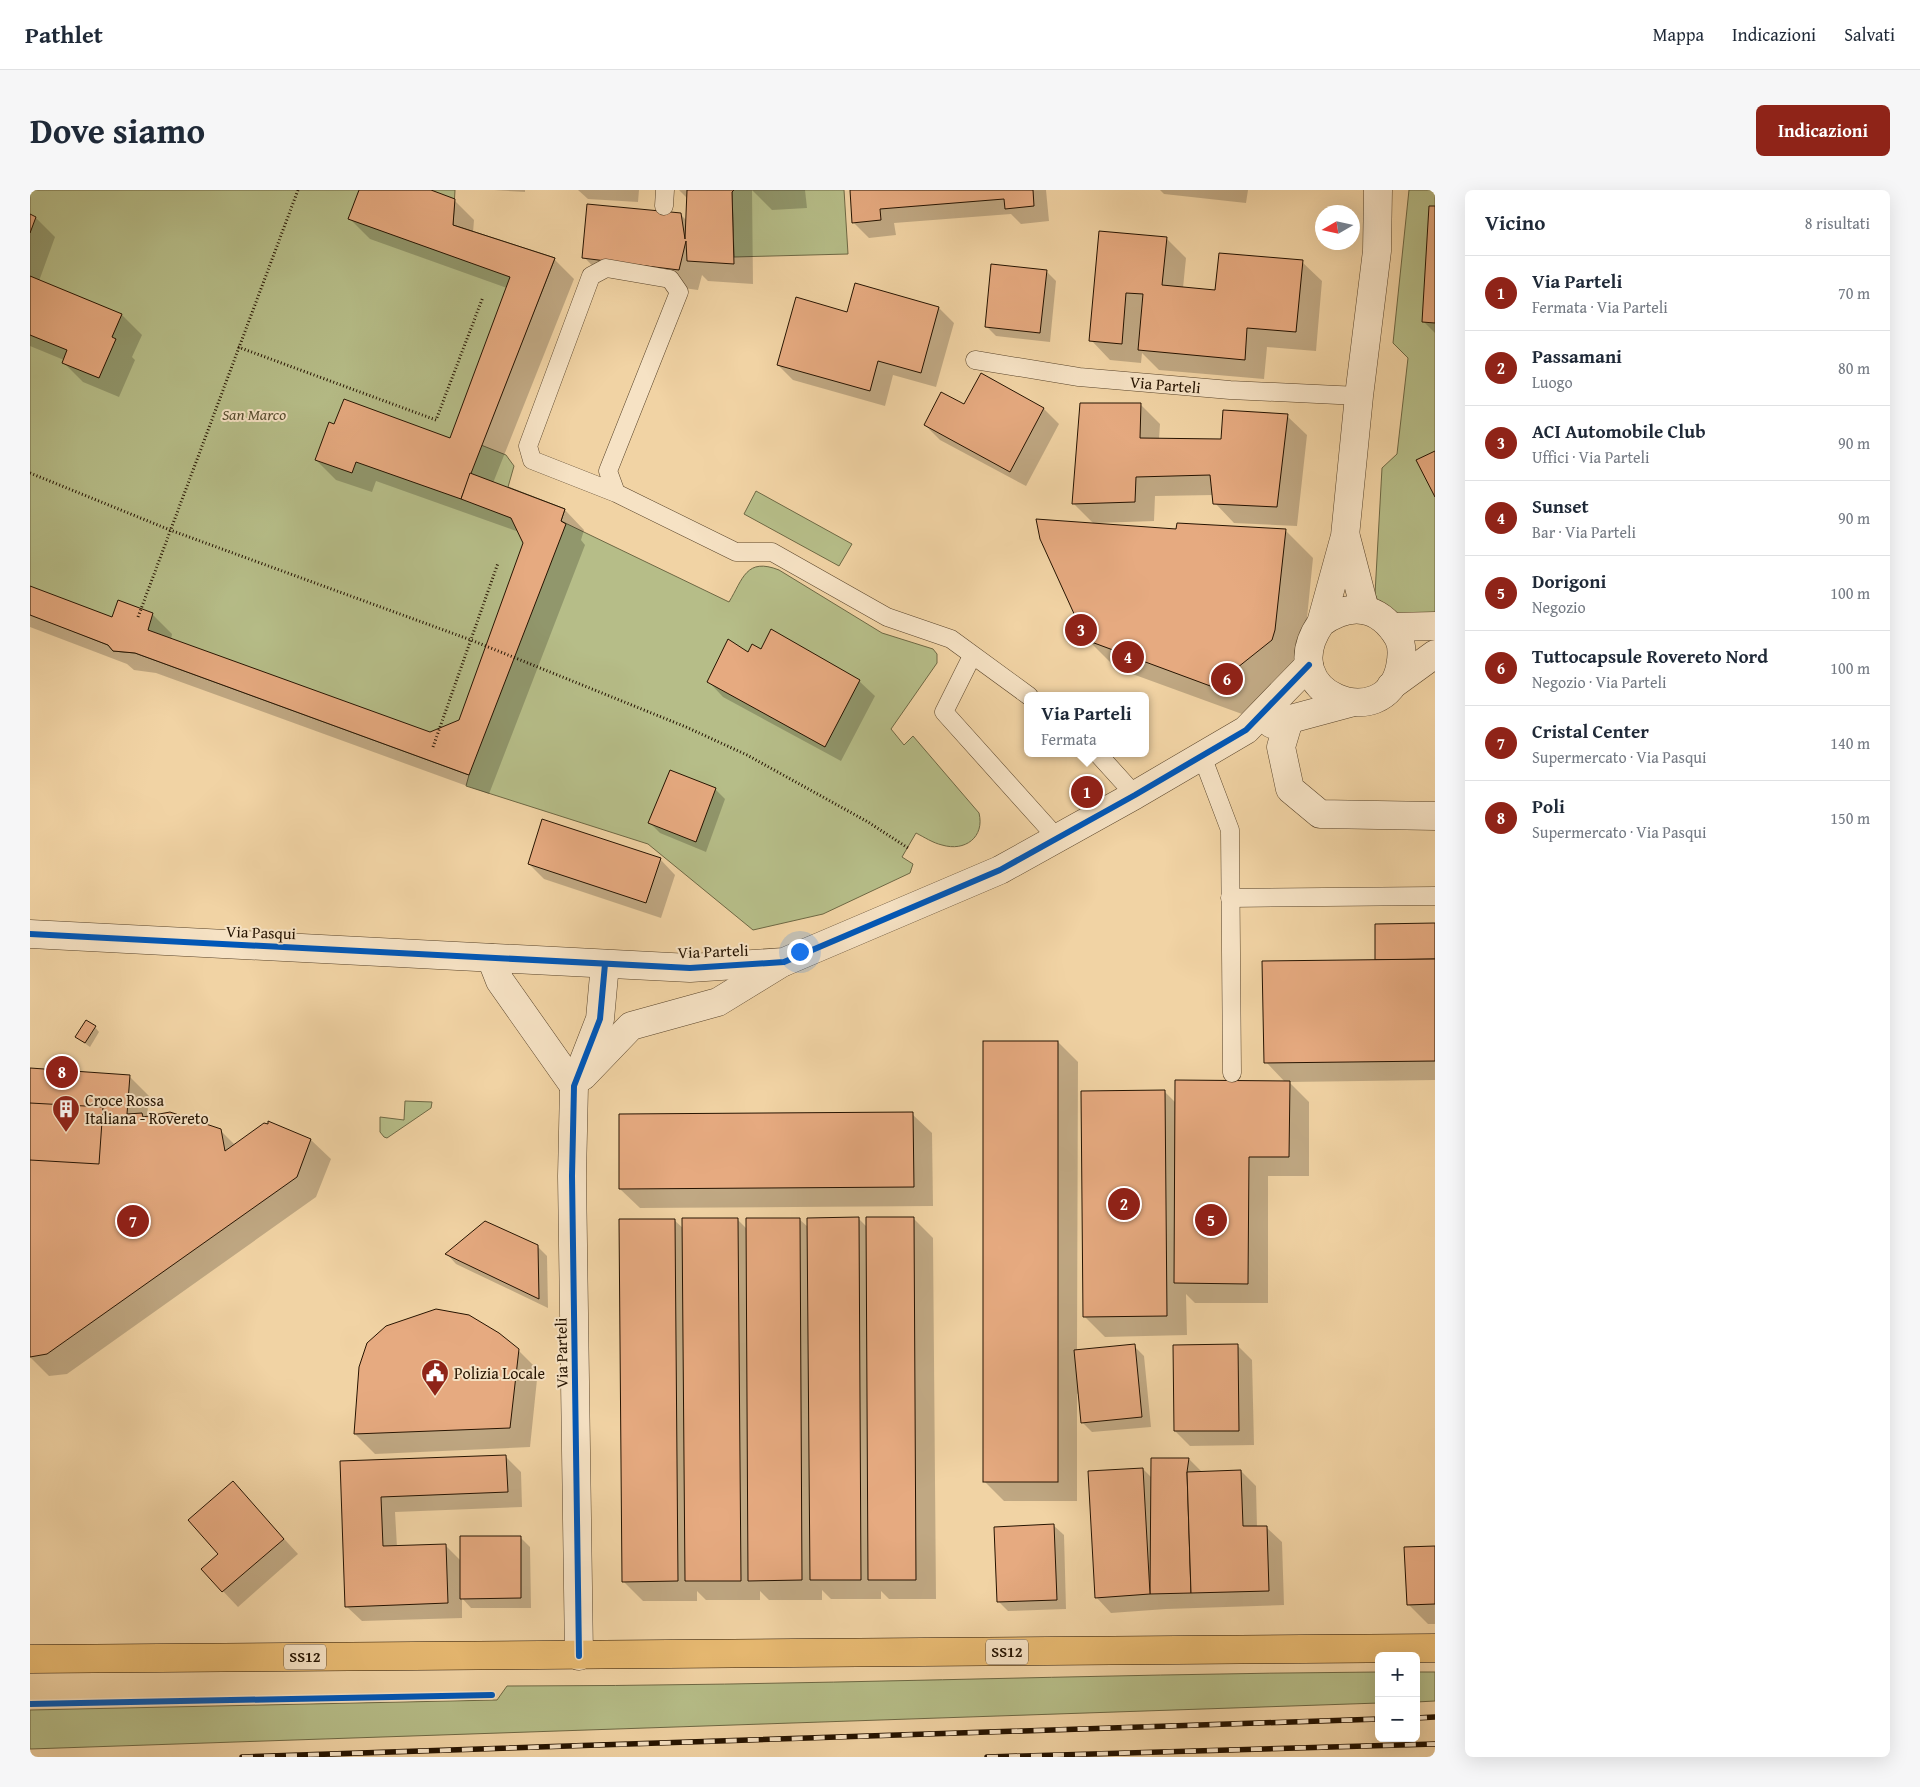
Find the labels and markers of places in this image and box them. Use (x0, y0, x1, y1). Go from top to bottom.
pin: 3 (1065, 611, 1097, 649)
pin: 4 (1112, 638, 1144, 676)
pin: 6 (1211, 660, 1243, 698)
pin: 1 (1071, 773, 1103, 811)
pin: 8 (46, 1053, 78, 1091)
place label: Croce Rossa Italiana - Rovereto (85, 1088, 209, 1130)
building icon: Croce Rossa Italiana - Rovereto (51, 1094, 81, 1133)
pin: 2 (1108, 1185, 1140, 1223)
pin: 5 (1195, 1201, 1227, 1239)
pin: 7 (117, 1202, 149, 1240)
public building icon: Polizia Locale (420, 1358, 450, 1397)
place label: Polizia Locale (454, 1361, 545, 1385)

